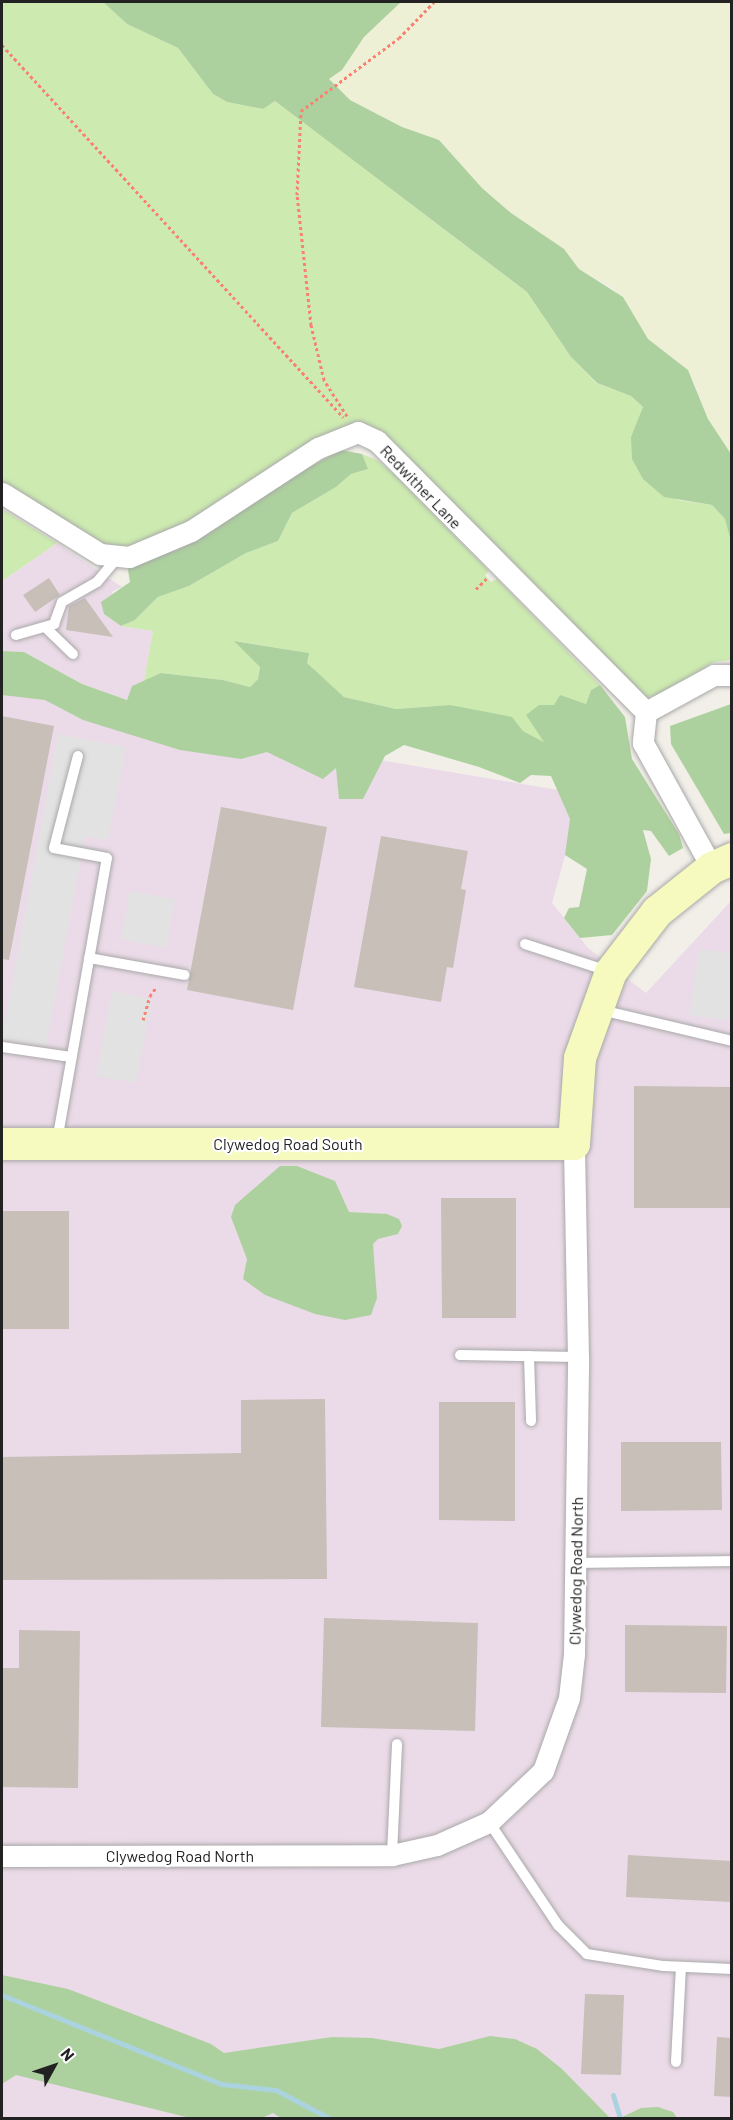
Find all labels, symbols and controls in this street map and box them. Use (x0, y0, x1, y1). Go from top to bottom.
street label: Redwither Lane (376, 441, 466, 533)
street label: Clywedog Road South (213, 1134, 363, 1154)
street label: Clywedog Road North (565, 1497, 587, 1645)
street label: Clywedog Road North (106, 1846, 254, 1866)
north arrow (24, 2036, 84, 2096)
text: N (57, 2044, 79, 2064)

